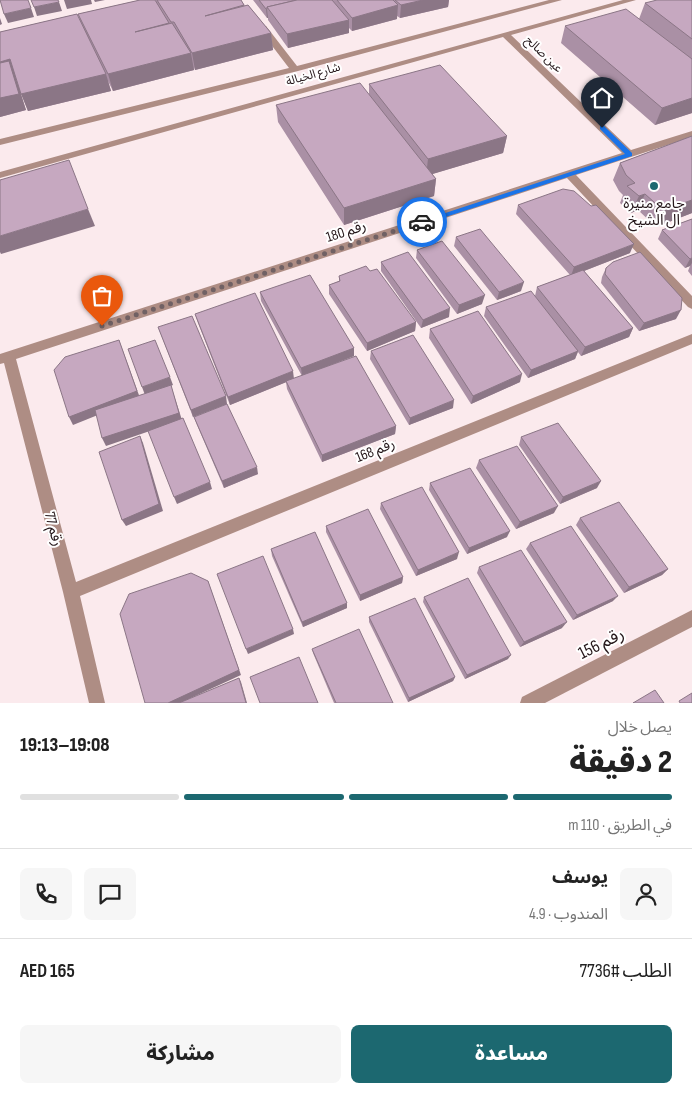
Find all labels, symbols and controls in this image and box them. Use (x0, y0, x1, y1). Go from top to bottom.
street label: عين صالح (521, 33, 566, 77)
street label: شارع الخيالة (284, 60, 342, 90)
pin (581, 77, 623, 128)
icon: home (588, 84, 616, 112)
marker: جامع منيرة ال الشيخ (648, 180, 660, 192)
place label: جامع منيرة ال الشيخ (623, 194, 685, 232)
courier (397, 197, 447, 247)
icon: car (408, 208, 436, 236)
street label: رقم 180 (324, 216, 369, 248)
pin (81, 275, 123, 326)
icon: bag (88, 282, 116, 310)
street label: رقم 168 (353, 434, 398, 468)
street label: رقم 77 (39, 510, 67, 549)
street label: رقم 156 (575, 623, 629, 666)
text: يصل خلال (608, 718, 672, 737)
text: 19:08–19:13 (20, 734, 110, 757)
text: 2 دقيقة (569, 743, 672, 782)
text: في الطريق · 110 m (568, 816, 672, 835)
text: يوسف (552, 866, 608, 889)
button: phone (20, 868, 72, 920)
button: chat (84, 868, 136, 920)
button: person (620, 868, 672, 920)
text: المندوب · 4.9 (529, 905, 608, 924)
text: AED 165 (20, 960, 75, 983)
text: الطلب #7736 (579, 960, 672, 983)
button: مشاركة (20, 1025, 341, 1083)
button: مساعدة (351, 1025, 672, 1083)

